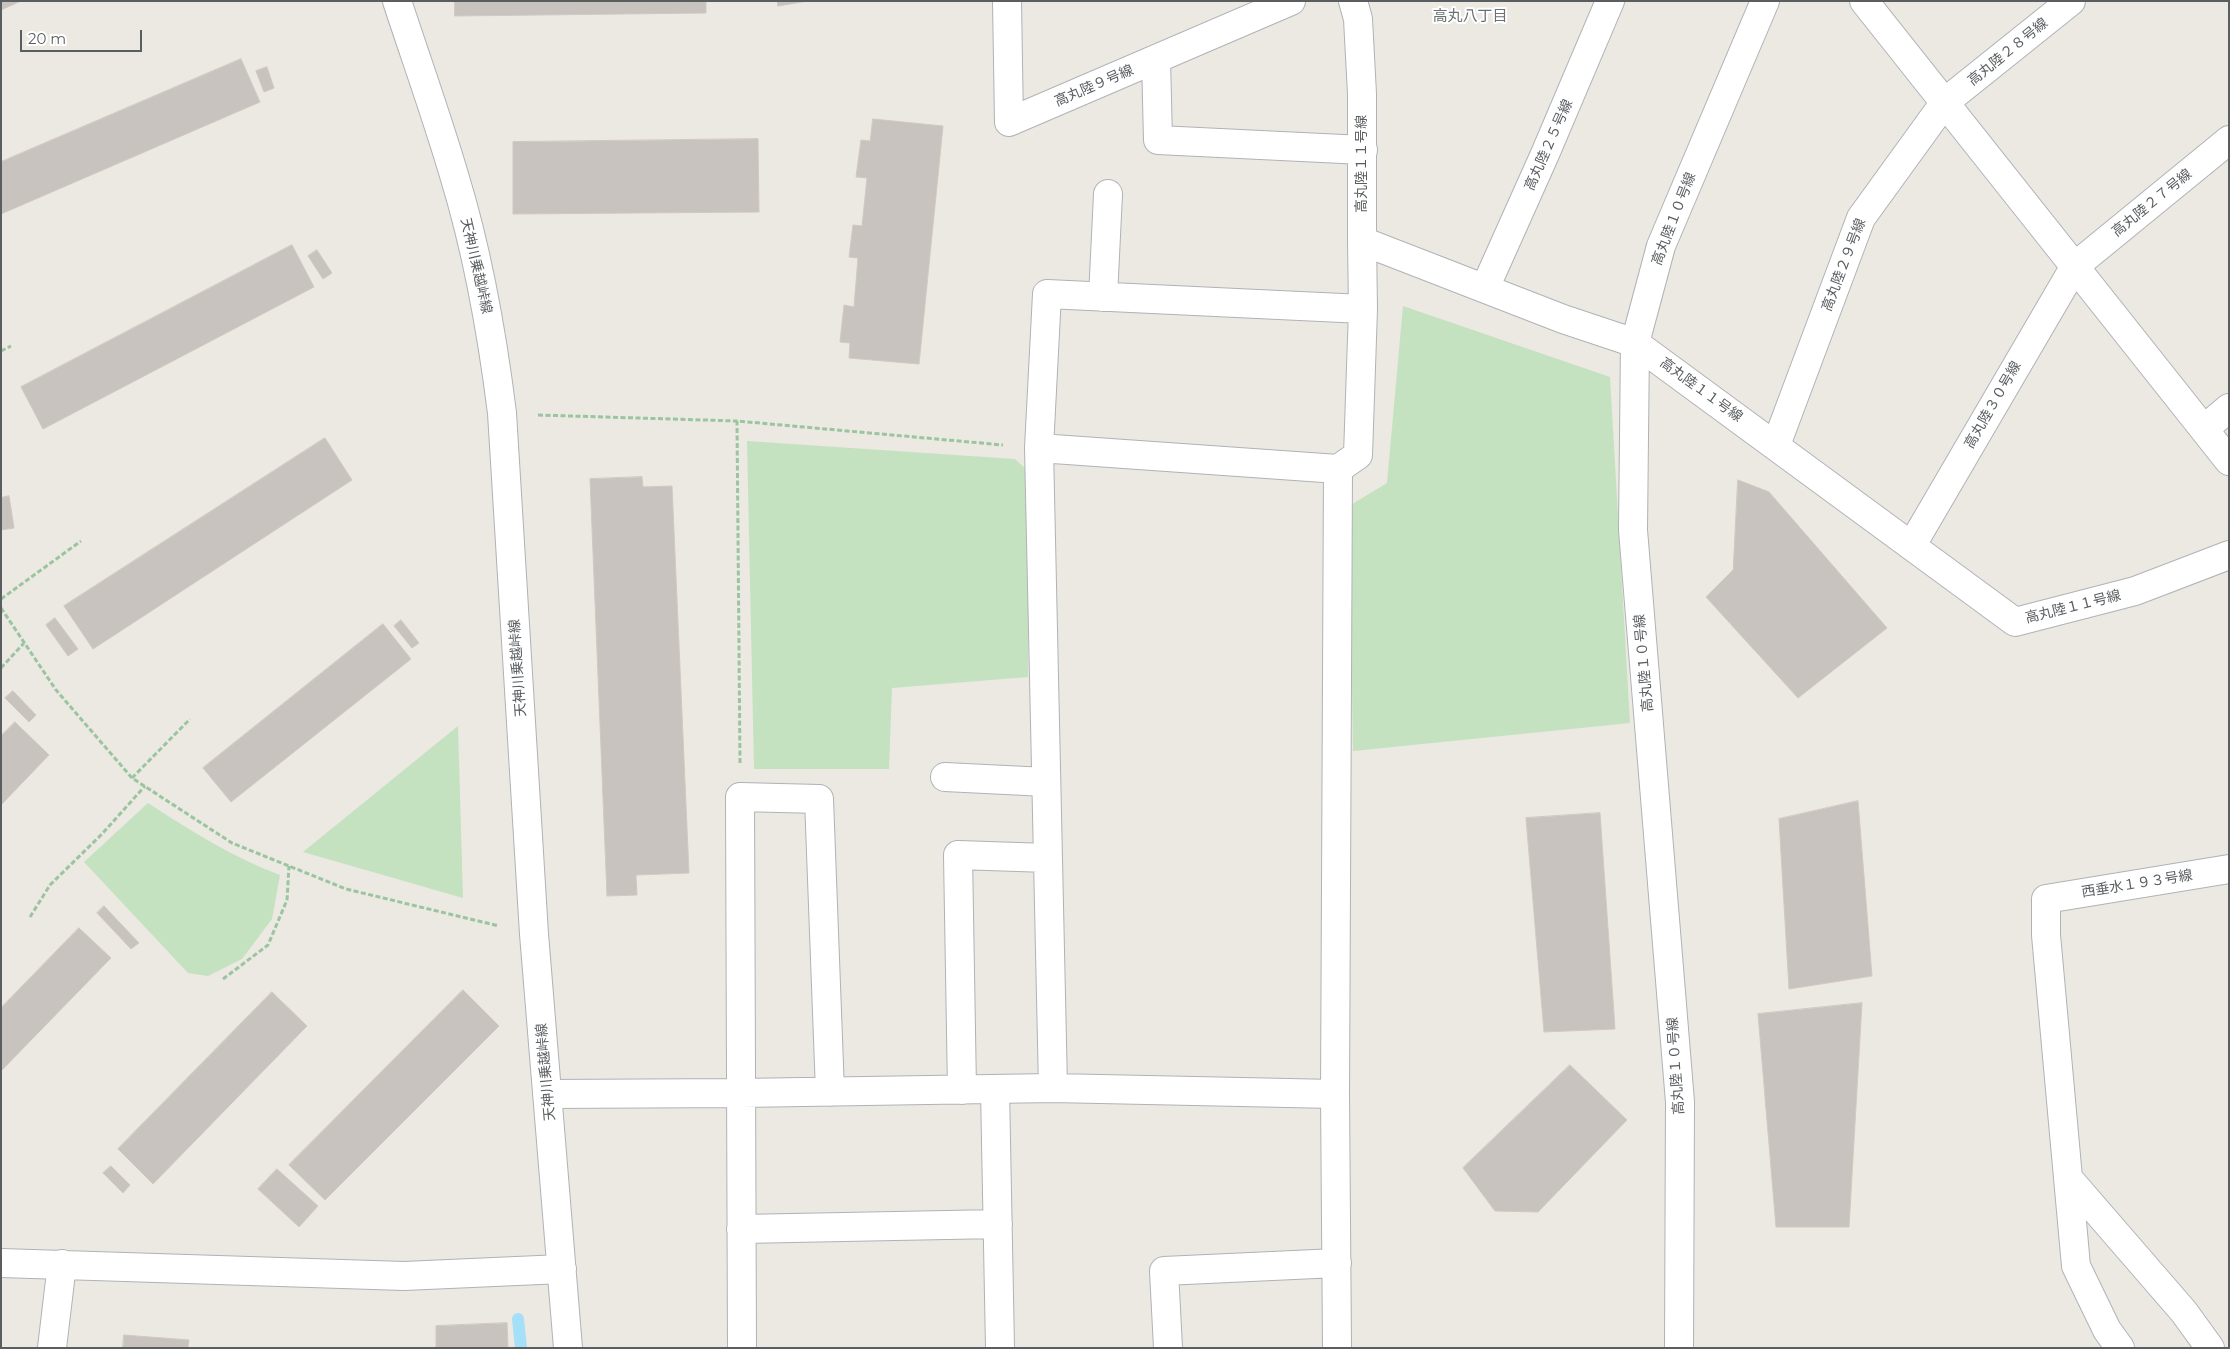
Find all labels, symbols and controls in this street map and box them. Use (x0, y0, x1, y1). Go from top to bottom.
district label: 高丸八丁目 (1433, 8, 1507, 26)
street label: 高丸陸２８号線 (1965, 15, 2051, 89)
scale bar (22, 20, 145, 52)
text: 20 m (28, 29, 66, 48)
street label: 高丸陸９号線 (1052, 62, 1136, 110)
street label: 高丸陸２５号線 (1521, 97, 1577, 193)
street label: 高丸陸１１号線 (1354, 115, 1370, 213)
street label: 高丸陸２７号線 (2109, 166, 2195, 240)
street label: 高丸陸１０号線 (1649, 170, 1699, 268)
street label: 天神川乗越峠線 (457, 216, 495, 316)
street label: 高丸陸２９号線 (1819, 216, 1869, 314)
street label: 高丸陸１１号線 (1656, 354, 1746, 426)
street label: 高丸陸３０号線 (1961, 358, 2025, 452)
street label: 高丸陸１１号線 (2023, 587, 2123, 627)
street label: 高丸陸１０号線 (1631, 613, 1657, 713)
street label: 天神川乗越峠線 (506, 619, 530, 717)
street label: 西垂水１９３号線 (2080, 867, 2194, 901)
street label: 高丸陸１０号線 (1664, 1017, 1688, 1115)
street label: 天神川乗越峠線 (533, 1022, 559, 1122)

